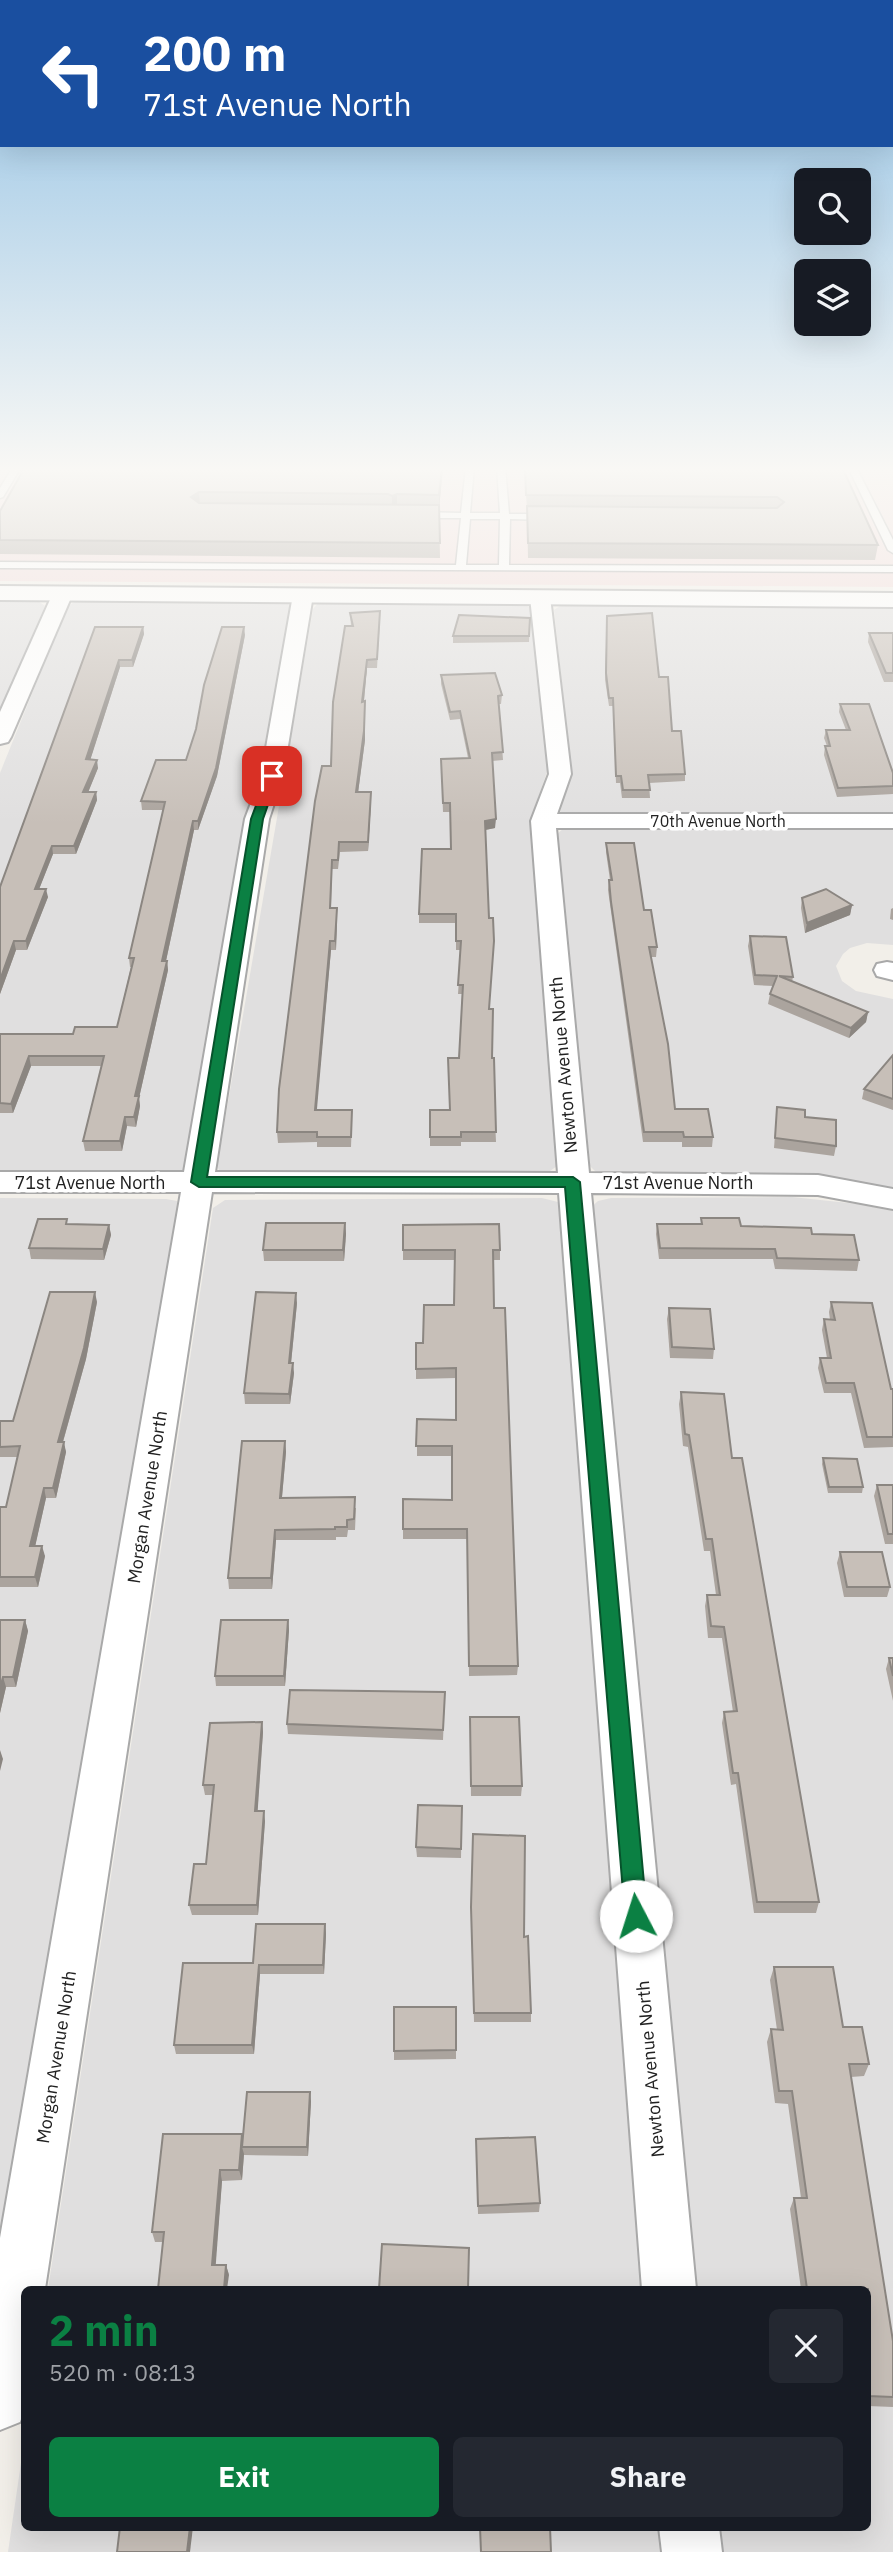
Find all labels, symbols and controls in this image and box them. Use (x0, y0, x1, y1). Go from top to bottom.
text: 200 m (143, 21, 287, 84)
icon: left (28, 28, 119, 119)
text: 71st Avenue North (143, 83, 412, 125)
map controls (794, 168, 871, 336)
button: search (794, 168, 871, 245)
button: layers (794, 259, 871, 336)
pin (242, 746, 302, 806)
icon: arrive (253, 757, 291, 795)
street label: 70th Avenue North (650, 811, 786, 831)
street label: Newton Avenue North (544, 976, 582, 1154)
street label: 71st Avenue North (14, 1171, 166, 1194)
street label: 71st Avenue North (602, 1171, 754, 1194)
street label: Morgan Avenue North (122, 1409, 172, 1585)
position arrow (599, 1879, 673, 1953)
street label: Morgan Avenue North (31, 1969, 81, 2145)
street label: Newton Avenue North (631, 1980, 669, 2158)
text: 2 min (49, 2303, 159, 2358)
button: close (769, 2309, 843, 2383)
text: 520 m · 08:13 (49, 2357, 196, 2387)
button: Exit (49, 2437, 439, 2517)
button: Share (453, 2437, 843, 2517)

